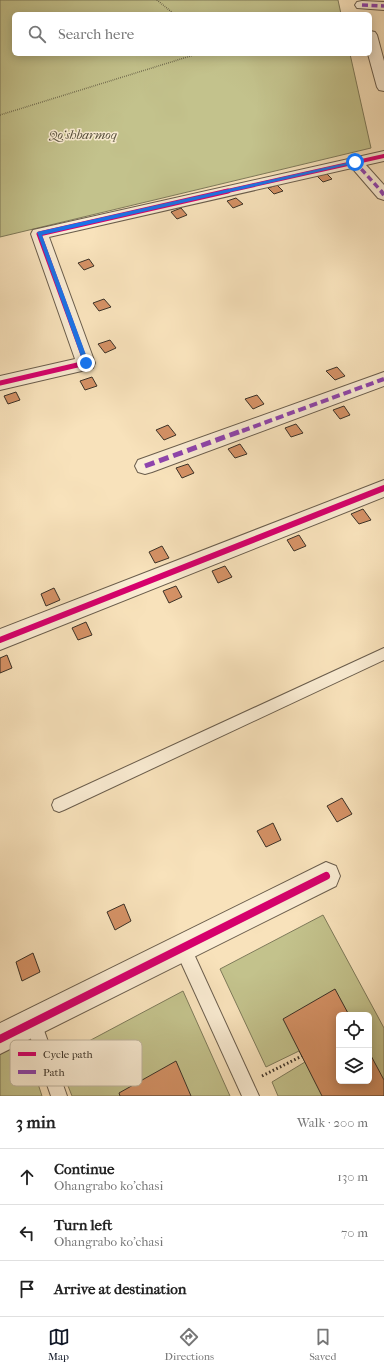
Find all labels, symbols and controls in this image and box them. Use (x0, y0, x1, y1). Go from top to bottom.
search box (12, 12, 372, 56)
icon: search (26, 23, 48, 45)
text: Search here (58, 25, 134, 43)
park label: Qo‘shbarmoq (48, 127, 118, 143)
route start (346, 153, 364, 171)
route end (77, 354, 95, 372)
map controls (336, 1012, 372, 1084)
button: locate (336, 1012, 372, 1048)
legend (10, 1040, 142, 1086)
text: Cycle path (43, 1048, 94, 1061)
button: layers (336, 1048, 372, 1084)
text: Path (43, 1066, 66, 1079)
text: 3 min (16, 1112, 56, 1132)
text: Walk · 200 m (297, 1115, 368, 1130)
text: Continue (54, 1160, 114, 1178)
icon: ahead (16, 1166, 38, 1188)
text: 130 m (337, 1169, 368, 1184)
text: Ohangrabo ko'chasi (54, 1178, 163, 1193)
text: Turn left (54, 1216, 112, 1234)
icon: left (16, 1222, 38, 1244)
text: 70 m (341, 1225, 368, 1240)
text: Ohangrabo ko'chasi (54, 1234, 163, 1249)
icon: arrive (16, 1278, 38, 1300)
text: Arrive at destination (54, 1280, 186, 1298)
tab: Map (48, 1326, 70, 1363)
tab: Directions (165, 1326, 214, 1363)
tab: Saved (309, 1326, 336, 1363)

